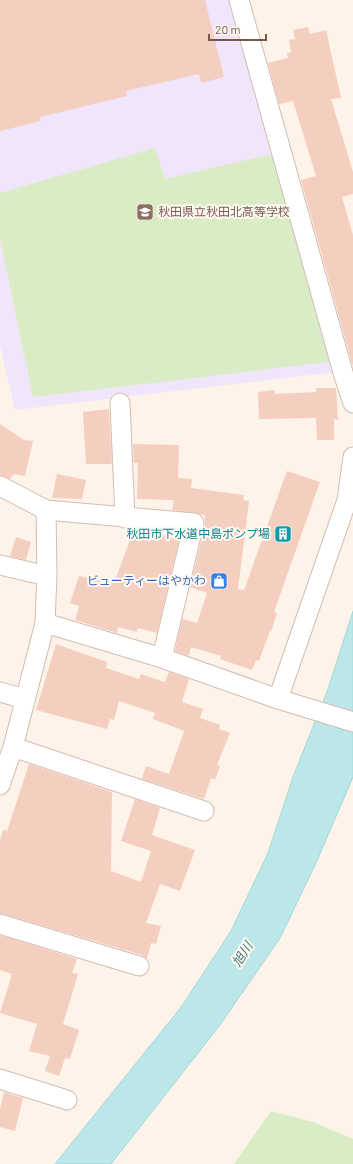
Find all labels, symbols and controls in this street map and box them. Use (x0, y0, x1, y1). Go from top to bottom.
scale bar (209, 16, 266, 42)
text: 20 m (215, 22, 241, 36)
school or university icon: 秋田県立秋田北高等学校 (135, 202, 155, 222)
place label: 秋田県立秋田北高等学校 (158, 204, 290, 218)
building icon: 秋田市下水道中島ポンプ場 (273, 524, 293, 544)
place label: 秋田市下水道中島ポンプ場 (126, 526, 270, 540)
shop icon: ビューティーはやかわ (209, 571, 229, 591)
place label: ビューティーはやかわ (87, 573, 206, 587)
water label: 旭川 (228, 937, 257, 969)

